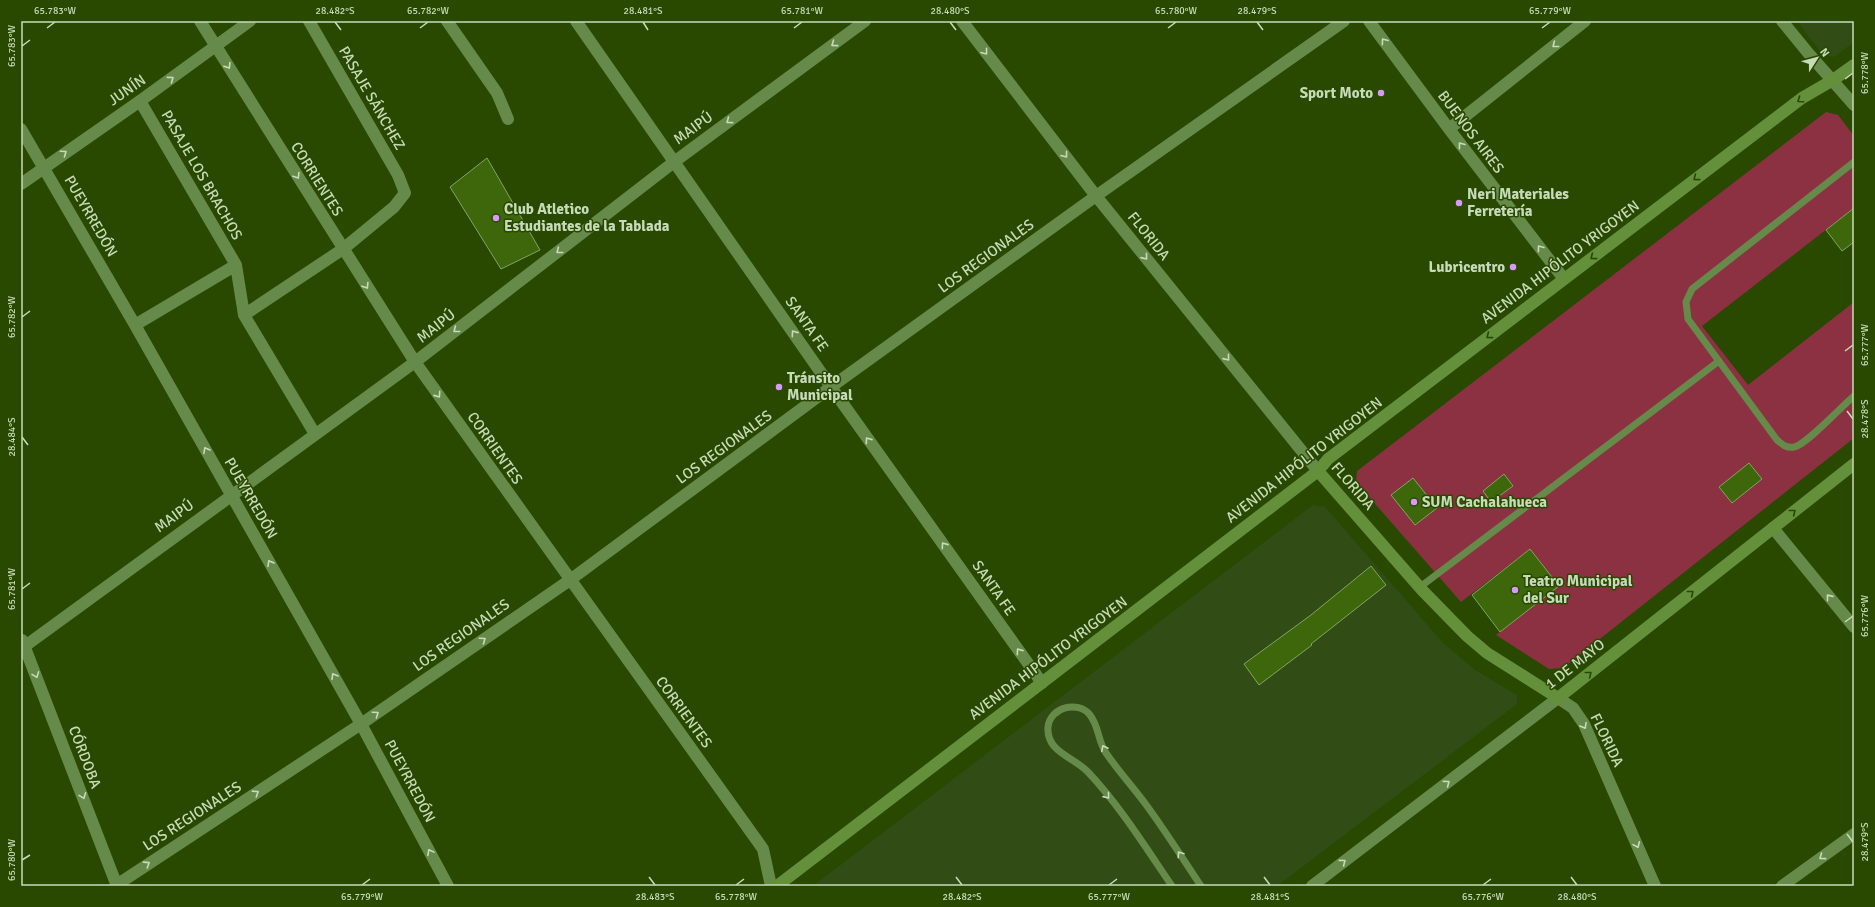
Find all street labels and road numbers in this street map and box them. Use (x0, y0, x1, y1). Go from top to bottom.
street label: PASAJE SÁNCHEZ (335, 42, 410, 153)
street label: JUNÍN (104, 70, 149, 109)
street label: BUENOS AIRES (1434, 87, 1508, 177)
street label: PASAJE LOS BRACHOS (158, 107, 246, 243)
street label: MAIPÚ (669, 107, 716, 148)
street label: CORRIENTES (287, 139, 347, 219)
street label: PUEYRREDÓN (60, 172, 122, 260)
street label: AVENIDA HIPÓLITO YRIGOYEN (1477, 196, 1643, 327)
street label: FLORIDA (1124, 208, 1174, 264)
street label: LOS REGIONALES (935, 215, 1037, 297)
street label: SANTA FE (782, 293, 832, 355)
street label: MAIPÚ (412, 304, 459, 347)
street label: AVENIDA HIPÓLITO YRIGOYEN (1222, 393, 1386, 527)
street label: LOS REGIONALES (673, 406, 775, 488)
street label: CORRIENTES (464, 408, 526, 488)
street label: PUEYRREDÓN (220, 454, 282, 542)
street label: FLORIDA (1327, 459, 1379, 513)
street label: MAIPÚ (150, 495, 197, 536)
street label: SANTA FE (969, 557, 1019, 619)
street label: AVENIDA HIPÓLITO YRIGOYEN (965, 592, 1131, 723)
street label: LOS REGIONALES (409, 595, 513, 675)
street label: 1 DE MAYO (1542, 635, 1608, 693)
street label: CORRIENTES (652, 673, 716, 751)
street label: FLORIDA (1586, 710, 1628, 770)
street label: CÓRDOBA (65, 723, 106, 791)
street label: PUEYRREDÓN (381, 736, 440, 825)
street label: LOS REGIONALES (139, 777, 245, 855)

